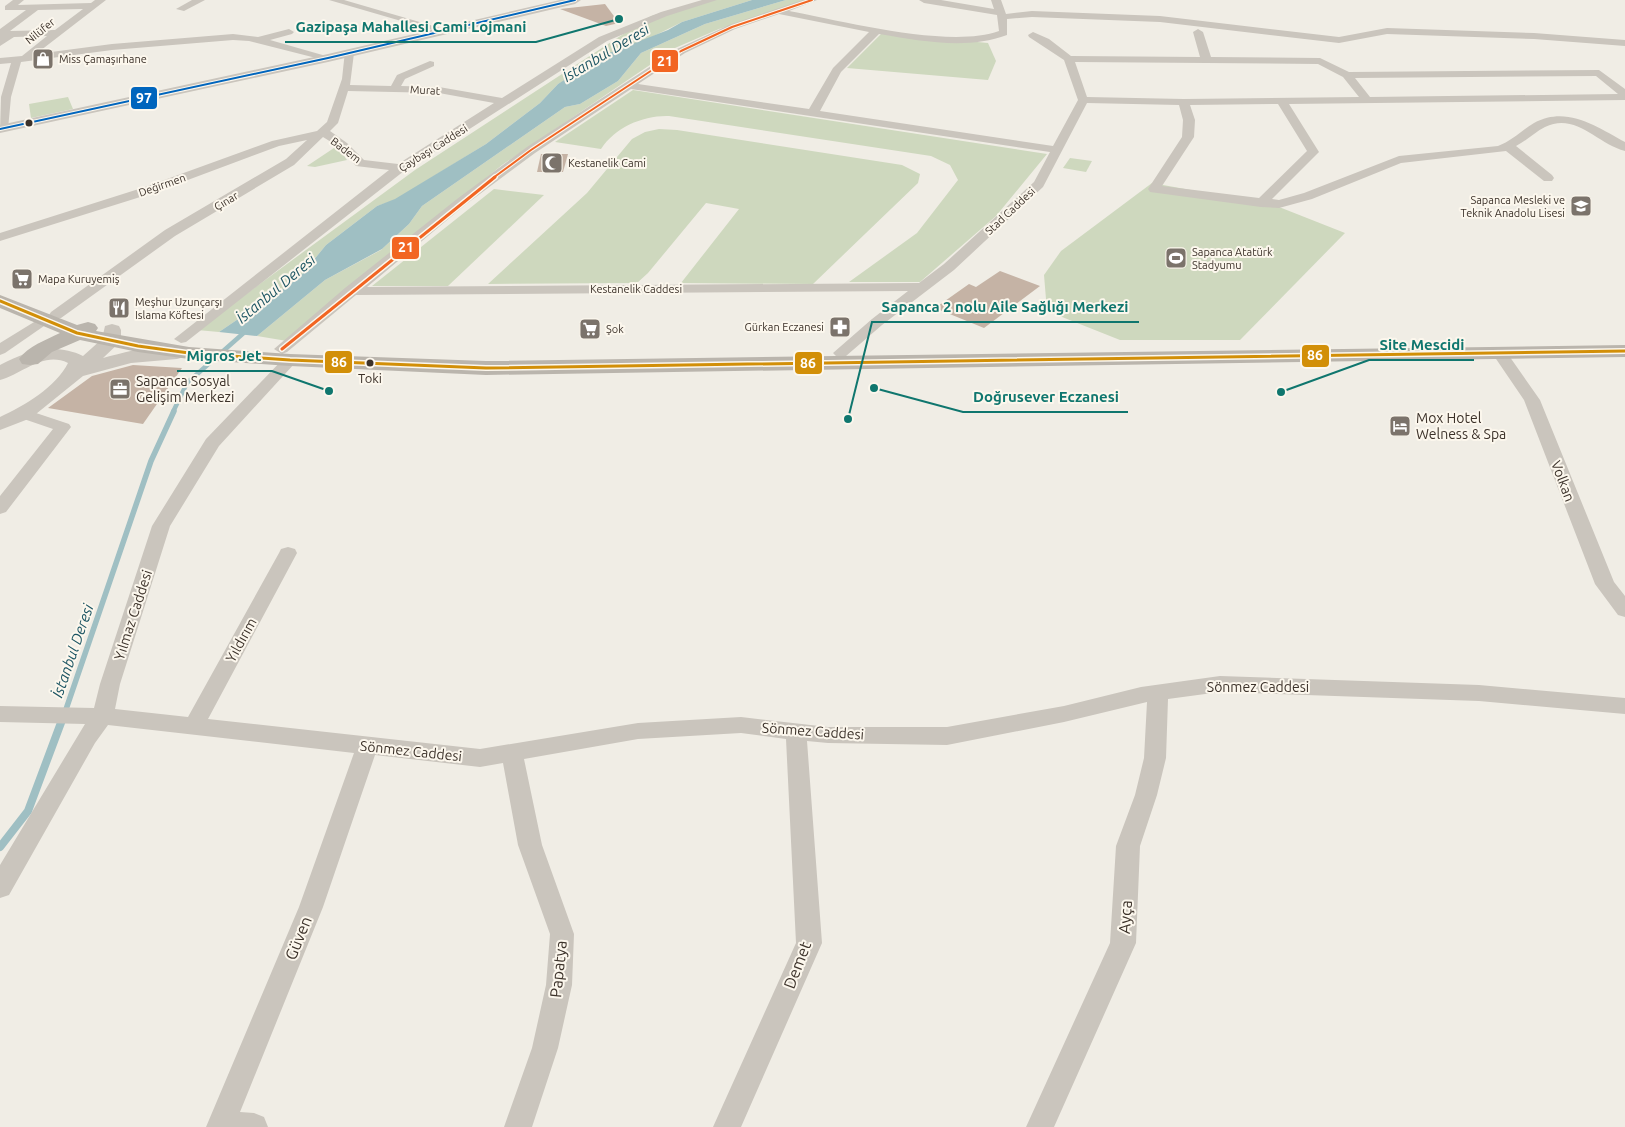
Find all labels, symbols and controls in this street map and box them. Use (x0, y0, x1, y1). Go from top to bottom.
callout: Gazipaşa Mahallesi Cami Lojmani (285, 12, 536, 42)
street label: Nilüfer (23, 15, 58, 46)
text: Gazipaşa Mahallesi Cami Lojmani (296, 18, 526, 36)
water label: İstanbul Deresi (559, 19, 653, 85)
shop icon: Miss Çamaşırhane (31, 47, 55, 71)
line badge: 21 (651, 49, 679, 73)
place label: Miss Çamaşırhane (59, 53, 147, 65)
text: 21 (657, 53, 673, 69)
street label: Murat (410, 83, 441, 97)
line badge: 97 (130, 86, 158, 110)
text: 97 (136, 90, 152, 106)
unlabelled marker (24, 118, 34, 128)
street label: Çaybaşı Caddesi (397, 122, 469, 174)
street label: Badem (329, 135, 363, 165)
mosque icon: Kestanelik Cami (540, 151, 564, 175)
place label: Kestanelik Cami (568, 157, 646, 169)
street label: Değirmen (137, 171, 187, 199)
street label: Stad Caddesi (983, 185, 1037, 237)
street label: Çınar (212, 189, 241, 213)
place label: Sapanca Mesleki ve Teknik Anadolu Lisesi (1461, 194, 1565, 219)
school or university icon: Sapanca Mesleki ve Teknik Anadolu Lisesi (1569, 194, 1593, 218)
line badge: 21 (391, 236, 420, 260)
text: 21 (398, 239, 414, 255)
sports icon: Sapanca Atatürk Stadyumu (1164, 246, 1188, 270)
place label: Sapanca Atatürk Stadyumu (1192, 246, 1273, 271)
water label: İstanbul Deresi (233, 250, 320, 327)
supermarket icon: Mapa Kuruyemiş (10, 267, 34, 291)
place label: Mapa Kuruyemiş (38, 273, 120, 285)
street label: Kestanelik Caddesi (590, 283, 682, 295)
callout: Sapanca 2 nolu Aile Sağlığı Merkezi (872, 292, 1139, 322)
restaurant icon: Meşhur Uzunçarşı Islama Köftesi (107, 296, 131, 320)
place label: Meşhur Uzunçarşı Islama Köftesi (135, 296, 222, 321)
text: Sapanca 2 nolu Aile Sağlığı Merkezi (882, 298, 1128, 315)
pharmacy icon: Gürkan Eczanesi (828, 315, 852, 339)
supermarket icon: Şok (578, 317, 602, 341)
place label: Gürkan Eczanesi (744, 321, 824, 333)
place label: Şok (606, 323, 624, 335)
callout: Site Mescidi (1369, 330, 1474, 360)
text: Site Mescidi (1380, 336, 1464, 353)
callout: Migros Jet (177, 341, 272, 371)
line badge: 86 (1301, 344, 1330, 368)
text: Migros Jet (187, 347, 262, 364)
text: 86 (1307, 347, 1323, 363)
line badge: 86 (324, 350, 353, 374)
line badge: 86 (794, 351, 823, 375)
text: 86 (331, 354, 347, 370)
text: 86 (800, 355, 816, 371)
marker: Toki (365, 358, 375, 368)
place label: Toki (358, 371, 382, 385)
place label: Sapanca Sosyal Gelişim Merkezi (136, 373, 234, 405)
office icon: Sapanca Sosyal Gelişim Merkezi (108, 377, 132, 401)
callout: Doğrusever Eczanesi (963, 382, 1128, 412)
text: Doğrusever Eczanesi (973, 388, 1119, 405)
place label: Mox Hotel Welness & Spa (1416, 410, 1506, 442)
hotel icon: Mox Hotel Welness & Spa (1388, 414, 1412, 438)
street label: Volkan (1548, 458, 1578, 504)
street label: Yılmaz Caddesi (111, 568, 155, 662)
water label: İstanbul Deresi (49, 601, 97, 700)
street label: Yıldırım (222, 615, 260, 665)
street label: Sönmez Caddesi (1207, 679, 1309, 695)
street label: Sönmez Caddesi (761, 719, 865, 743)
street label: Sönmez Caddesi (359, 738, 463, 764)
street label: Ayça (1115, 900, 1135, 934)
street label: Güven (281, 914, 315, 962)
street label: Demet (780, 938, 814, 991)
street label: Papatya (546, 939, 570, 999)

